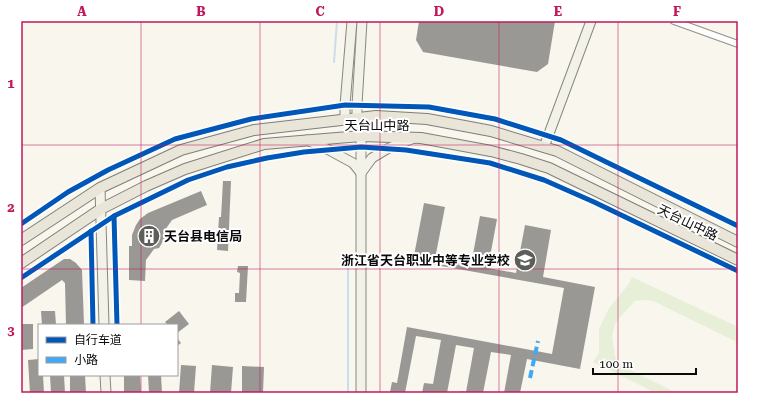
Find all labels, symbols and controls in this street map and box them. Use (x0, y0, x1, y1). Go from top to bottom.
text: A (77, 4, 87, 19)
text: B (196, 4, 206, 19)
text: C (315, 4, 325, 19)
text: D (434, 4, 444, 19)
text: E (554, 4, 562, 19)
text: F (673, 4, 681, 19)
text: 1 (7, 76, 15, 91)
street label: 天台山中路 (344, 118, 410, 133)
text: 2 (7, 200, 15, 215)
street label: 天台山中路 (655, 201, 720, 243)
building icon: 天台县电信局 (136, 223, 162, 249)
place label: 天台县电信局 (164, 229, 242, 244)
school or university icon: 浙江省天台职业中等专业学校 (512, 247, 538, 273)
place label: 浙江省天台职业中等专业学校 (341, 253, 510, 268)
text: 3 (7, 323, 15, 338)
legend (38, 324, 178, 376)
text: 自行车道 (74, 333, 122, 347)
scale bar (593, 350, 696, 376)
text: 小路 (74, 353, 98, 367)
text: 100 m (599, 357, 633, 371)

